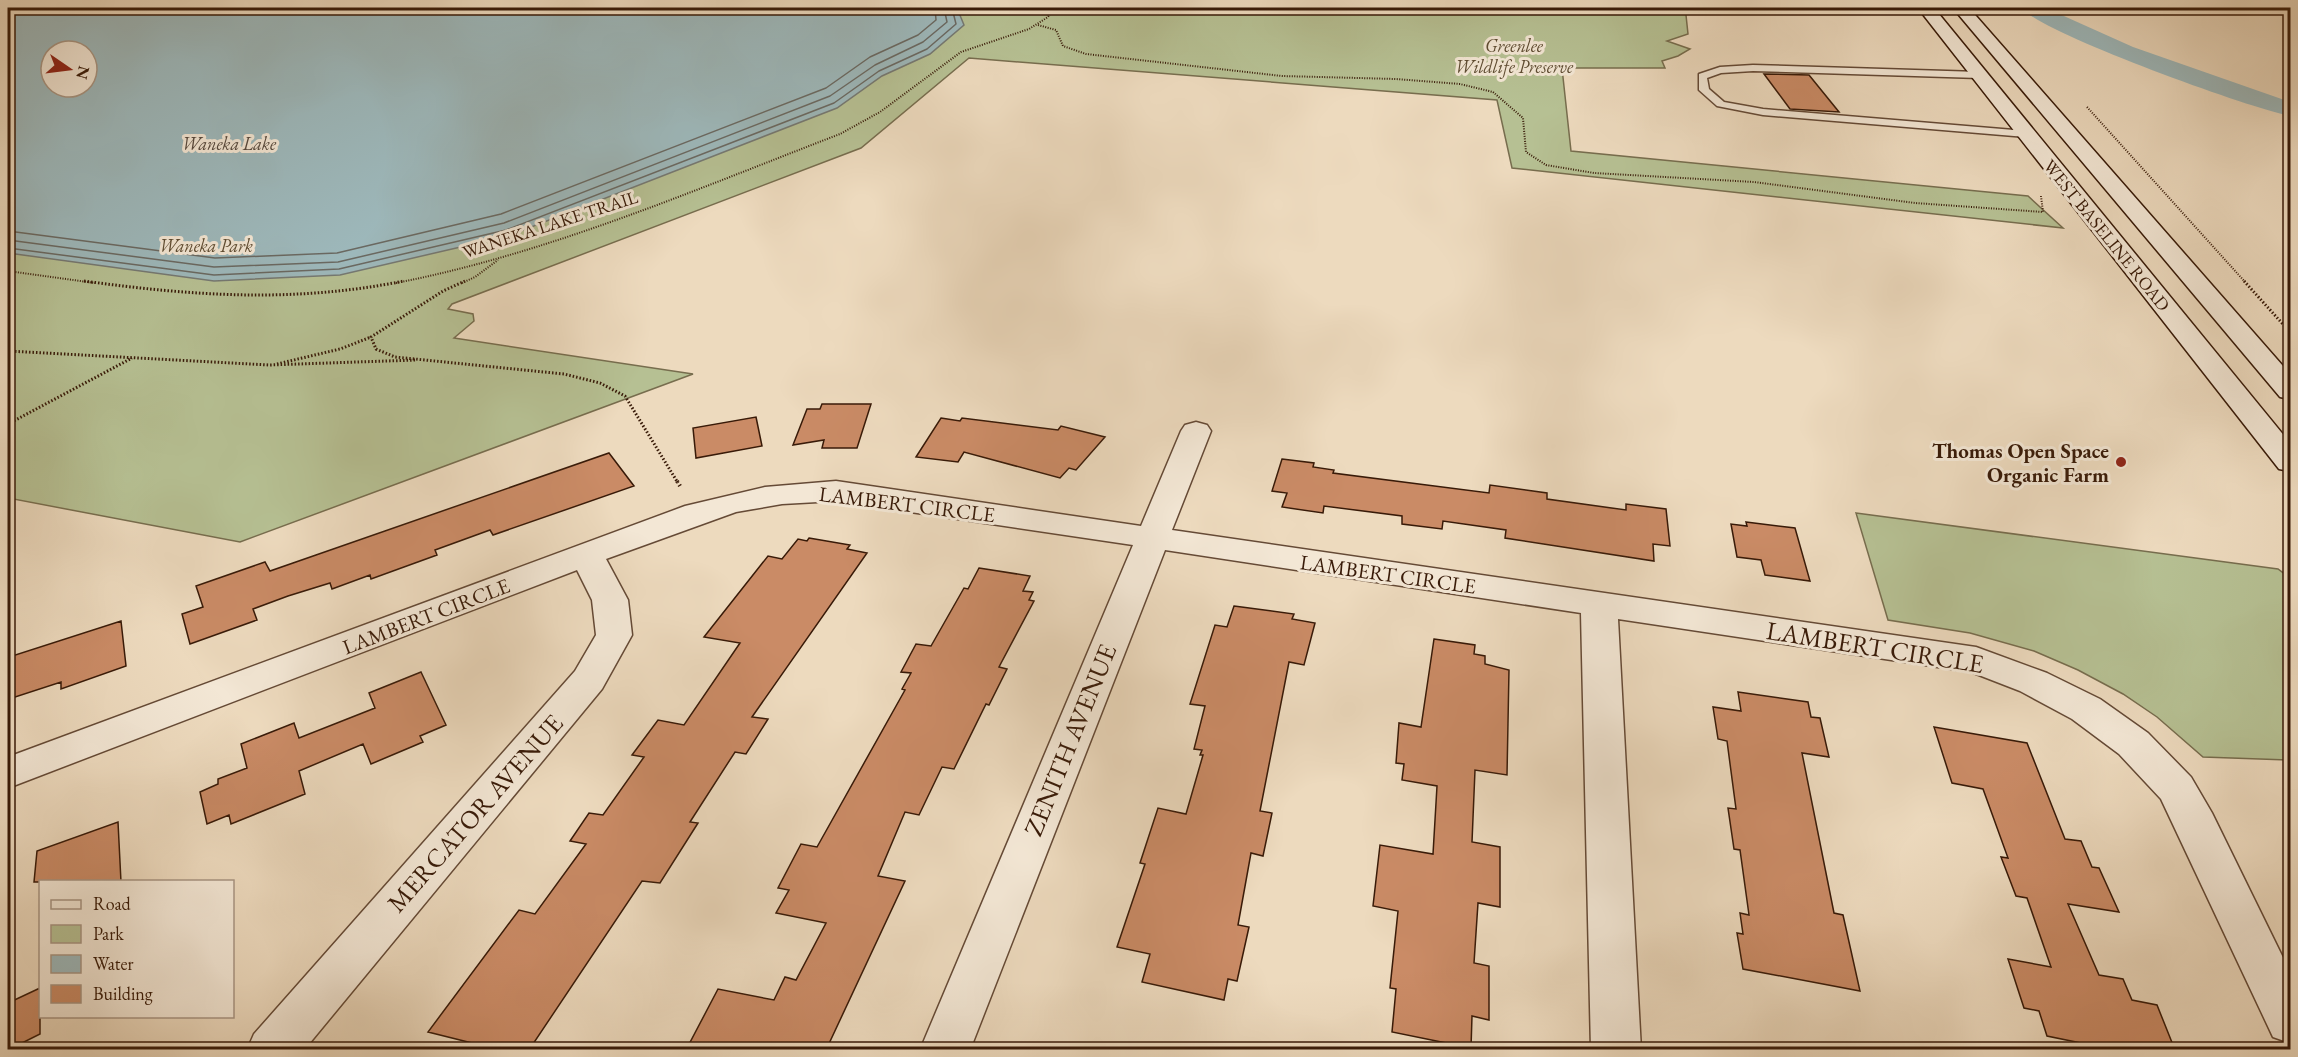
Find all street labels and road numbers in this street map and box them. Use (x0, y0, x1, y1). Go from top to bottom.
street label: WEST BASELINE ROAD (2039, 154, 2175, 316)
street label: WANEKA LAKE TRAIL (459, 185, 641, 263)
street label: LAMBERT CIRCLE (817, 480, 997, 528)
street label: LAMBERT CIRCLE (1298, 548, 1478, 600)
street label: LAMBERT CIRCLE (339, 572, 514, 660)
street label: LAMBERT CIRCLE (1764, 613, 1986, 681)
street label: ZENITH AVENUE (1016, 639, 1124, 841)
street label: MERCATOR AVENUE (379, 706, 571, 919)

